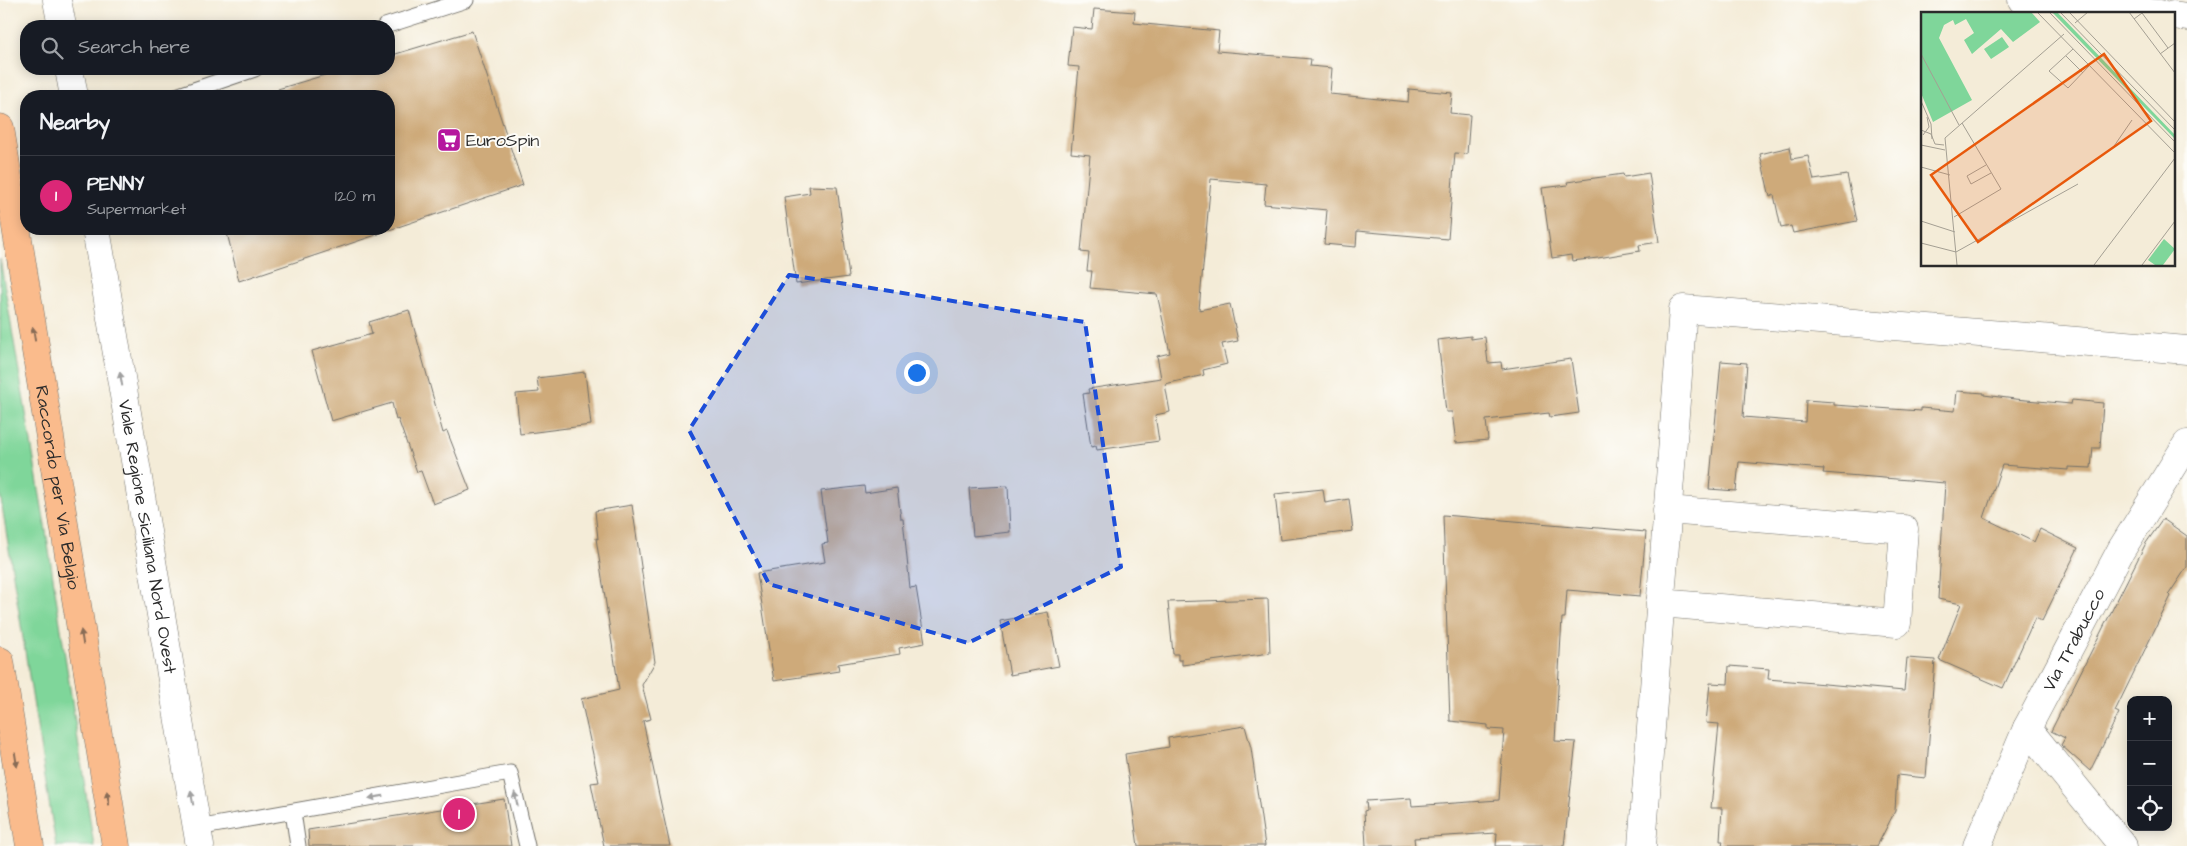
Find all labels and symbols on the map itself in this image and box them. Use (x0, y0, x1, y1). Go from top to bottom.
inset map (1921, 12, 2174, 266)
supermarket icon: EuroSpin (436, 127, 462, 153)
place label: EuroSpin (466, 128, 539, 153)
one-way arrow (29, 325, 37, 341)
your location (904, 360, 930, 386)
one-way arrow (117, 370, 125, 386)
street label: Raccordo per Via Belgio (29, 384, 87, 591)
street label: Viale Regione Siciliana Nord Ovest (112, 398, 183, 676)
street label: Via Trabucco (2036, 584, 2111, 695)
one-way arrow (78, 629, 86, 645)
one-way arrow (13, 753, 21, 769)
one-way arrow (104, 790, 112, 806)
one-way arrow (188, 790, 196, 806)
one-way arrow (512, 791, 520, 806)
one-way arrow (368, 793, 384, 801)
pin: 1 (443, 795, 475, 833)

